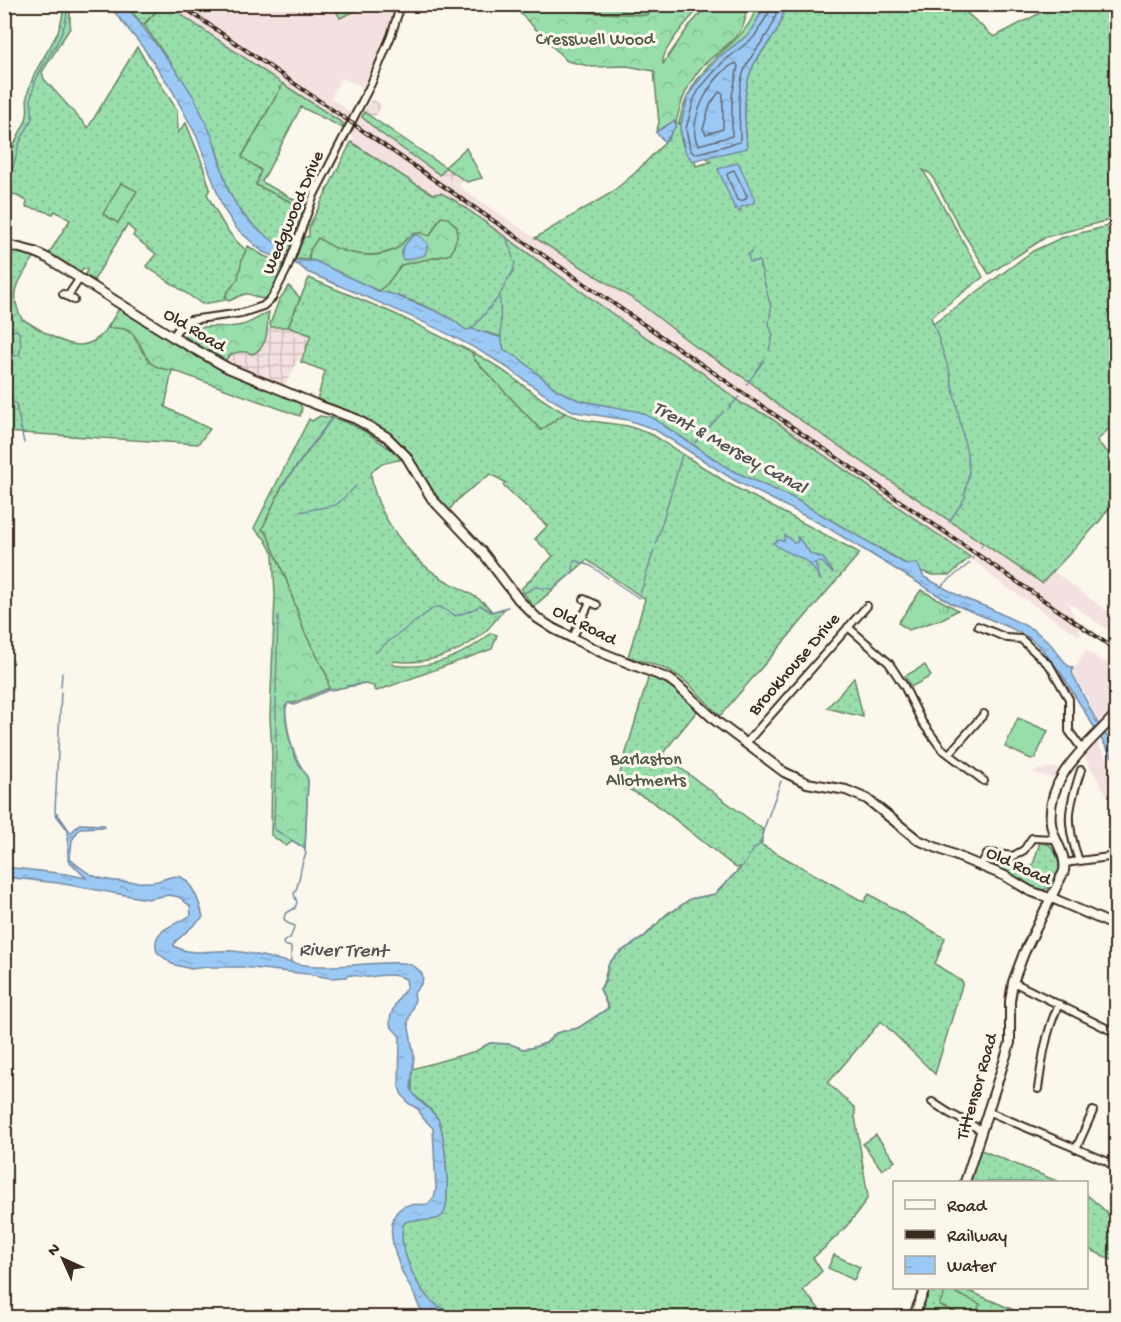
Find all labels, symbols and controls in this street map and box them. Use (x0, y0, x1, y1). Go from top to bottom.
park label: Cresswell Wood (536, 30, 656, 51)
street label: Wedgwood Drive (259, 147, 330, 278)
street label: Old Road (159, 304, 230, 358)
water label: Trent & Mersey Canal (648, 397, 811, 502)
street label: Old Road (549, 601, 621, 652)
street label: Brookhouse Drive (744, 609, 846, 721)
park label: Barlaston Allotments (606, 750, 687, 792)
street label: Old Road (982, 843, 1055, 892)
water label: River Trent (299, 940, 391, 964)
street label: Tittensor Road (953, 1030, 1004, 1143)
legend (893, 1181, 1088, 1289)
text: Road (947, 1197, 988, 1218)
text: Railway (947, 1227, 1007, 1248)
north arrow (33, 1229, 93, 1289)
text: N (44, 1240, 66, 1261)
text: Water (947, 1257, 997, 1278)

